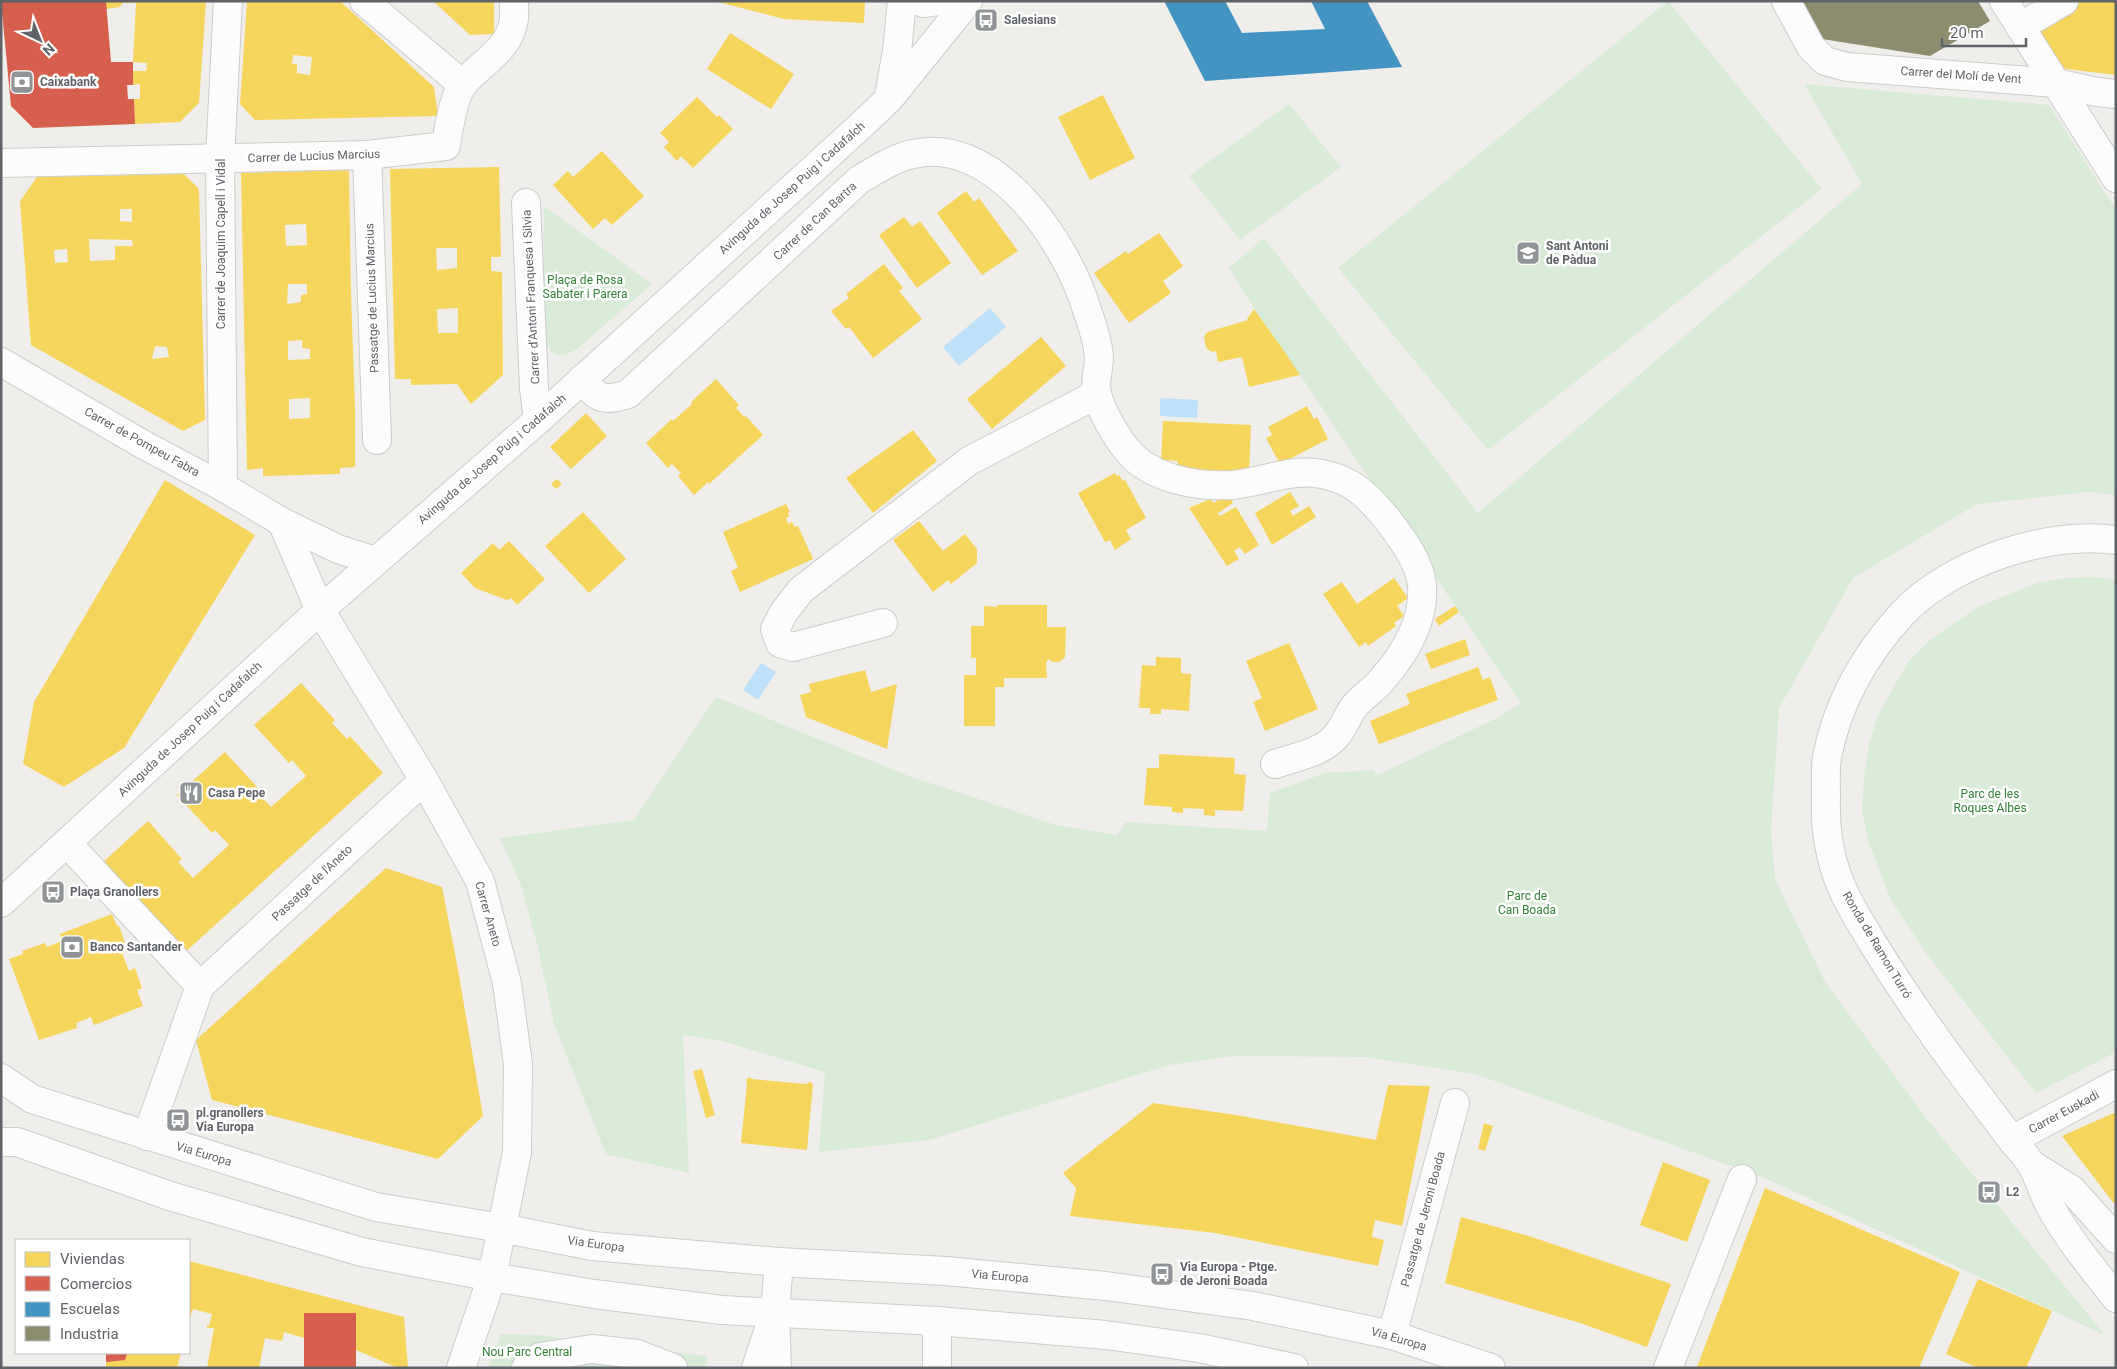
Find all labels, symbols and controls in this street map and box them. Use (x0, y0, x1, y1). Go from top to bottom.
bus stop icon: Salesians (973, 7, 999, 33)
place label: Salesians (1004, 13, 1056, 27)
north arrow (15, 15, 65, 65)
scale bar (1942, 15, 2026, 47)
text: 20 m (1950, 24, 1984, 42)
text: N (40, 40, 58, 59)
street label: Carrer del Molí de Vent (1900, 64, 2022, 86)
bank icon: Caixabank (9, 69, 35, 95)
place label: Caixabank (40, 75, 97, 89)
street label: Avinguda de Josep Puig i Cadafalch (716, 119, 868, 257)
street label: Carrer de Lucius Marcius (247, 147, 381, 165)
street label: Carrer de Joaquim Capell i Vidal (214, 159, 228, 329)
street label: Carrer de Can Bartra (771, 179, 859, 263)
street label: Carrer d'Antoni Franquesa i Silvia (519, 209, 543, 385)
street label: Passatge de Lucius Marcius (362, 223, 382, 373)
place label: Sant Antoni de Pàdua (1546, 239, 1609, 267)
school or university icon: Sant Antoni de Pàdua (1515, 240, 1541, 266)
park label: Plaça de Rosa Sabater i Parera (543, 273, 627, 301)
street label: Avinguda de Josep Puig i Cadafalch (415, 391, 569, 527)
street label: Carrer de Pompeu Fabra (82, 404, 202, 480)
street label: Avinguda de Josep Puig i Cadafalch (115, 659, 265, 799)
restaurant icon: Casa Pepe (178, 780, 204, 806)
place label: Casa Pepe (208, 786, 266, 800)
park label: Parc de les Roques Albes (1953, 787, 2027, 815)
street label: Passatge de l'Aneto (269, 842, 355, 924)
bus stop icon: Plaça Granollers (40, 879, 66, 905)
street label: Carrer Aneto (472, 880, 504, 948)
place label: Plaça Granollers (70, 885, 159, 899)
park label: Parc de Can Boada (1498, 889, 1556, 917)
street label: Ronda de Ramon Turró (1840, 889, 1914, 1001)
bank icon: Banco Santander (59, 934, 85, 960)
place label: Banco Santander (90, 940, 183, 954)
street label: Carrer Euskadi (2026, 1088, 2102, 1136)
place label: pl.granollers Via Europa (196, 1106, 264, 1134)
bus stop icon: pl.granollers Via Europa (165, 1107, 191, 1133)
street label: Via Europa (174, 1139, 234, 1169)
street label: Passatge de Jeroni Boada (1398, 1150, 1448, 1288)
bus stop icon: L2 (1976, 1179, 2002, 1205)
place label: L2 (2006, 1185, 2019, 1199)
street label: Via Europa (567, 1233, 625, 1255)
legend (15, 1239, 190, 1354)
text: Viviendas (60, 1250, 125, 1268)
place label: Via Europa - Ptge. de Jeroni Boada (1180, 1260, 1277, 1288)
bus stop icon: Via Europa - Ptge. de Jeroni Boada (1149, 1261, 1175, 1287)
street label: Via Europa (971, 1267, 1029, 1285)
text: Comercios (60, 1275, 132, 1293)
text: Escuelas (60, 1300, 120, 1318)
street label: Via Europa (1369, 1324, 1429, 1354)
text: Industria (60, 1325, 119, 1343)
park label: Nou Parc Central (482, 1345, 572, 1359)

